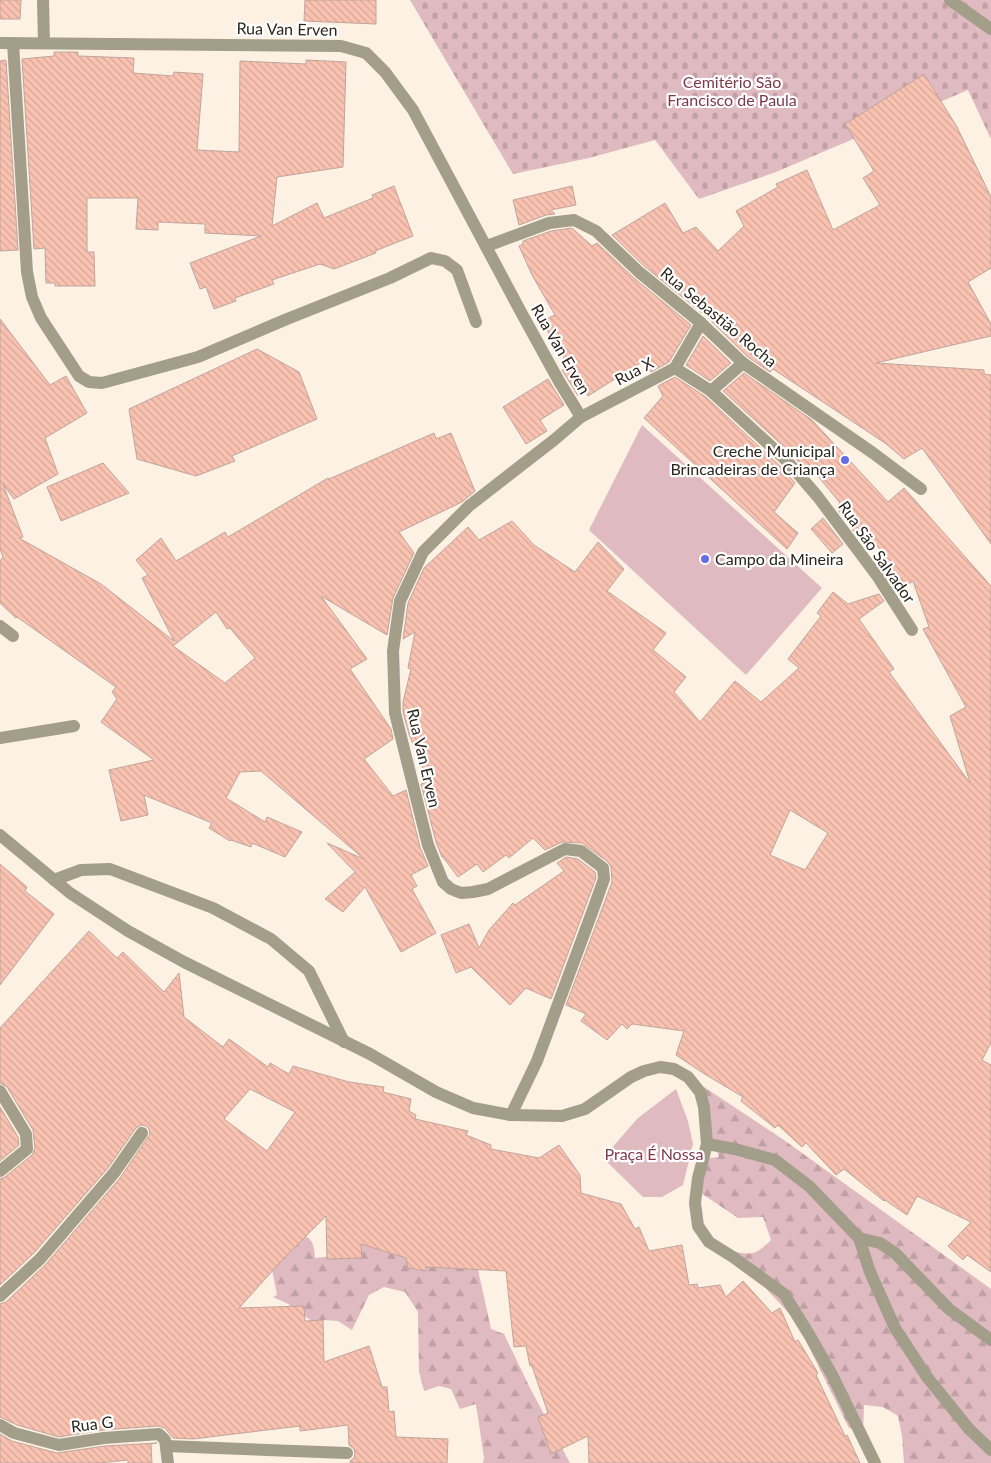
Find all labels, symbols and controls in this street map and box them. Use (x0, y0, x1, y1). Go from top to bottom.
street label: Rua Van Erven (236, 18, 338, 39)
park label: Cemitério São Francisco de Paula (667, 72, 797, 109)
street label: Rua Sebastião Rocha (657, 263, 781, 371)
street label: Rua Van Erven (528, 300, 595, 397)
street label: Rua X (611, 352, 657, 389)
place label: Creche Municipal Brincadeiras de Criança (670, 441, 835, 478)
marker: Creche Municipal Brincadeiras de Criança (839, 454, 851, 466)
street label: Rua São Salvador (835, 497, 920, 607)
place label: Campo da Mineira (715, 549, 843, 568)
marker: Campo da Mineira (699, 553, 711, 565)
street label: Rua Van Erven (404, 707, 445, 809)
park label: Praça É Nossa (605, 1144, 703, 1163)
street label: Rua G (70, 1411, 114, 1436)

